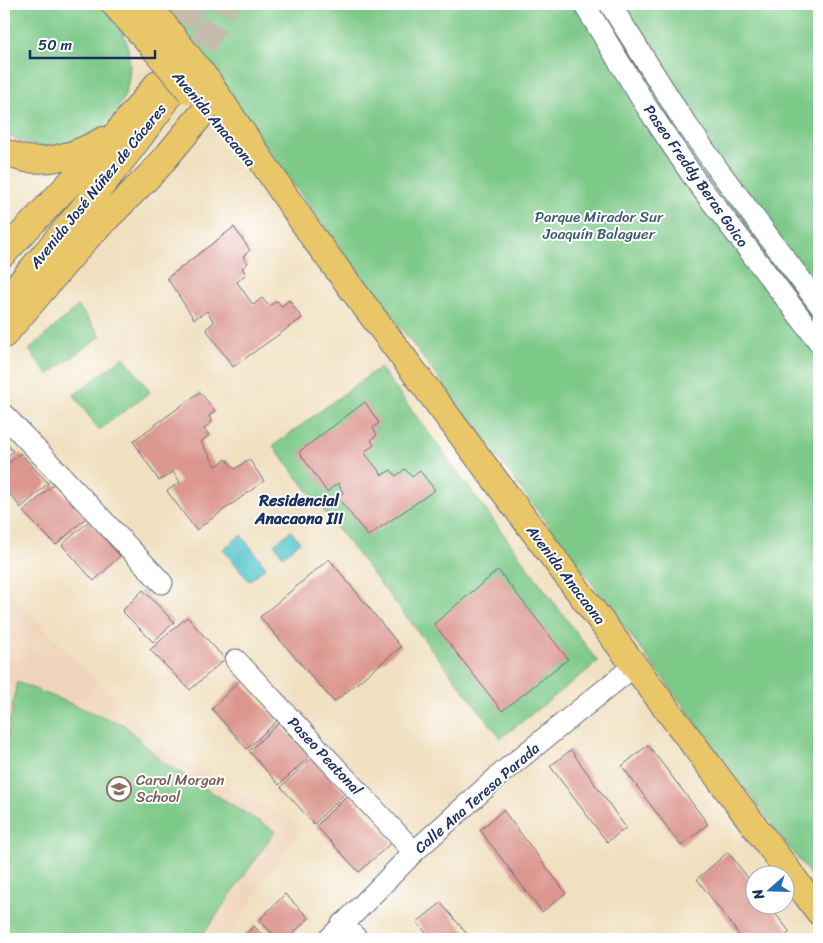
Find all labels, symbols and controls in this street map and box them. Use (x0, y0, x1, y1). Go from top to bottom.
scale bar (30, 28, 155, 60)
text: 50 m (38, 32, 73, 58)
street label: Avenida Anacaona (165, 64, 263, 174)
street label: Avenida José Núñez de Cáceres (22, 97, 173, 275)
street label: Paseo Freddy Beras Goico (637, 99, 756, 253)
park label: Parque Mirador Sur Joaquín Balaguer (535, 204, 664, 247)
district label: Residencial Anacaona III (254, 486, 343, 533)
street label: Avenida Anacaona (519, 519, 613, 631)
street label: Paseo Peatonal (281, 710, 369, 802)
street label: Calle Ana Teresa Parada (408, 736, 546, 860)
place label: Carol Morgan School (136, 767, 224, 810)
school or university icon: Carol Morgan School (106, 776, 132, 802)
north arrow (746, 866, 796, 916)
text: N (745, 885, 772, 904)

